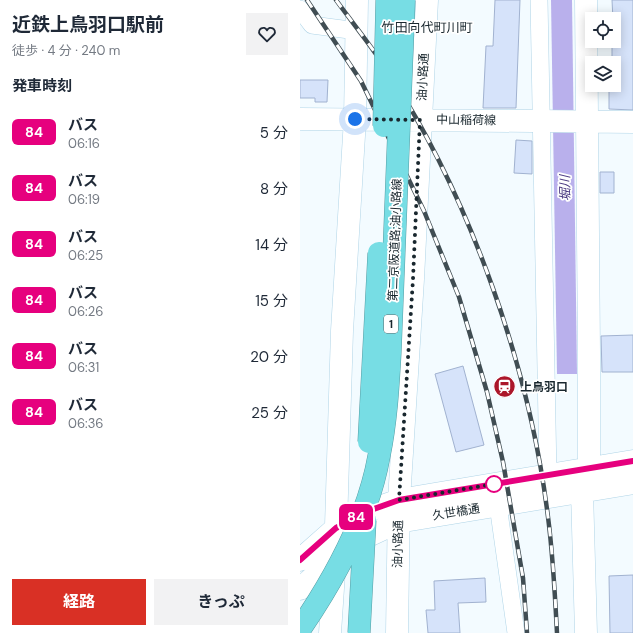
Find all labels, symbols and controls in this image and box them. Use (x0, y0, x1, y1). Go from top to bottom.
text: 近鉄上鳥羽口駅前 (12, 12, 164, 37)
map controls (585, 12, 621, 92)
button: locate (585, 12, 621, 48)
button: heart (246, 13, 288, 55)
district label: 竹田向代町川町 (381, 19, 473, 36)
text: 徒歩 · 4 分 · 240 m (12, 42, 120, 59)
street label: 油小路通 (414, 53, 432, 101)
button: layers (585, 56, 621, 92)
text: 発車時刻 (12, 76, 72, 96)
your location (345, 109, 365, 129)
street label: 中山稲荷線 (436, 111, 496, 129)
text: バス (68, 115, 98, 135)
text: 84 (25, 123, 43, 141)
text: 5 分 (260, 123, 288, 143)
text: 06:16 (68, 135, 100, 152)
text: バス (68, 171, 98, 191)
water label: 堀川 (556, 173, 574, 201)
street label: 第二京阪道路;油小路線 (385, 178, 405, 302)
text: 84 (25, 179, 43, 197)
text: 8 分 (260, 179, 288, 199)
text: 06:19 (68, 191, 100, 208)
text: バス (68, 227, 98, 247)
text: 84 (25, 235, 43, 253)
text: 14 分 (255, 235, 288, 255)
text: 06:25 (68, 247, 103, 264)
text: バス (68, 283, 98, 303)
text: 84 (25, 291, 43, 309)
text: 15 分 (255, 291, 288, 311)
text: 06:26 (68, 303, 103, 320)
road number: 1 (384, 315, 398, 333)
text: バス (68, 339, 98, 359)
text: 84 (25, 347, 43, 365)
text: 20 分 (250, 347, 288, 367)
text: 06:31 (68, 359, 99, 376)
station icon: 上鳥羽口 (491, 374, 517, 400)
place label: 上鳥羽口 (520, 379, 568, 395)
text: バス (68, 395, 98, 415)
text: 84 (25, 403, 43, 421)
text: 25 分 (251, 403, 288, 423)
text: 06:36 (68, 415, 104, 432)
unlabelled marker (485, 475, 503, 493)
street label: 久世橋通 (431, 500, 481, 524)
line badge: 84 (338, 504, 374, 530)
text: 84 (347, 508, 365, 526)
street label: 油小路通 (390, 520, 406, 568)
button: 経路 (12, 579, 146, 625)
button: きっぷ (154, 579, 288, 625)

